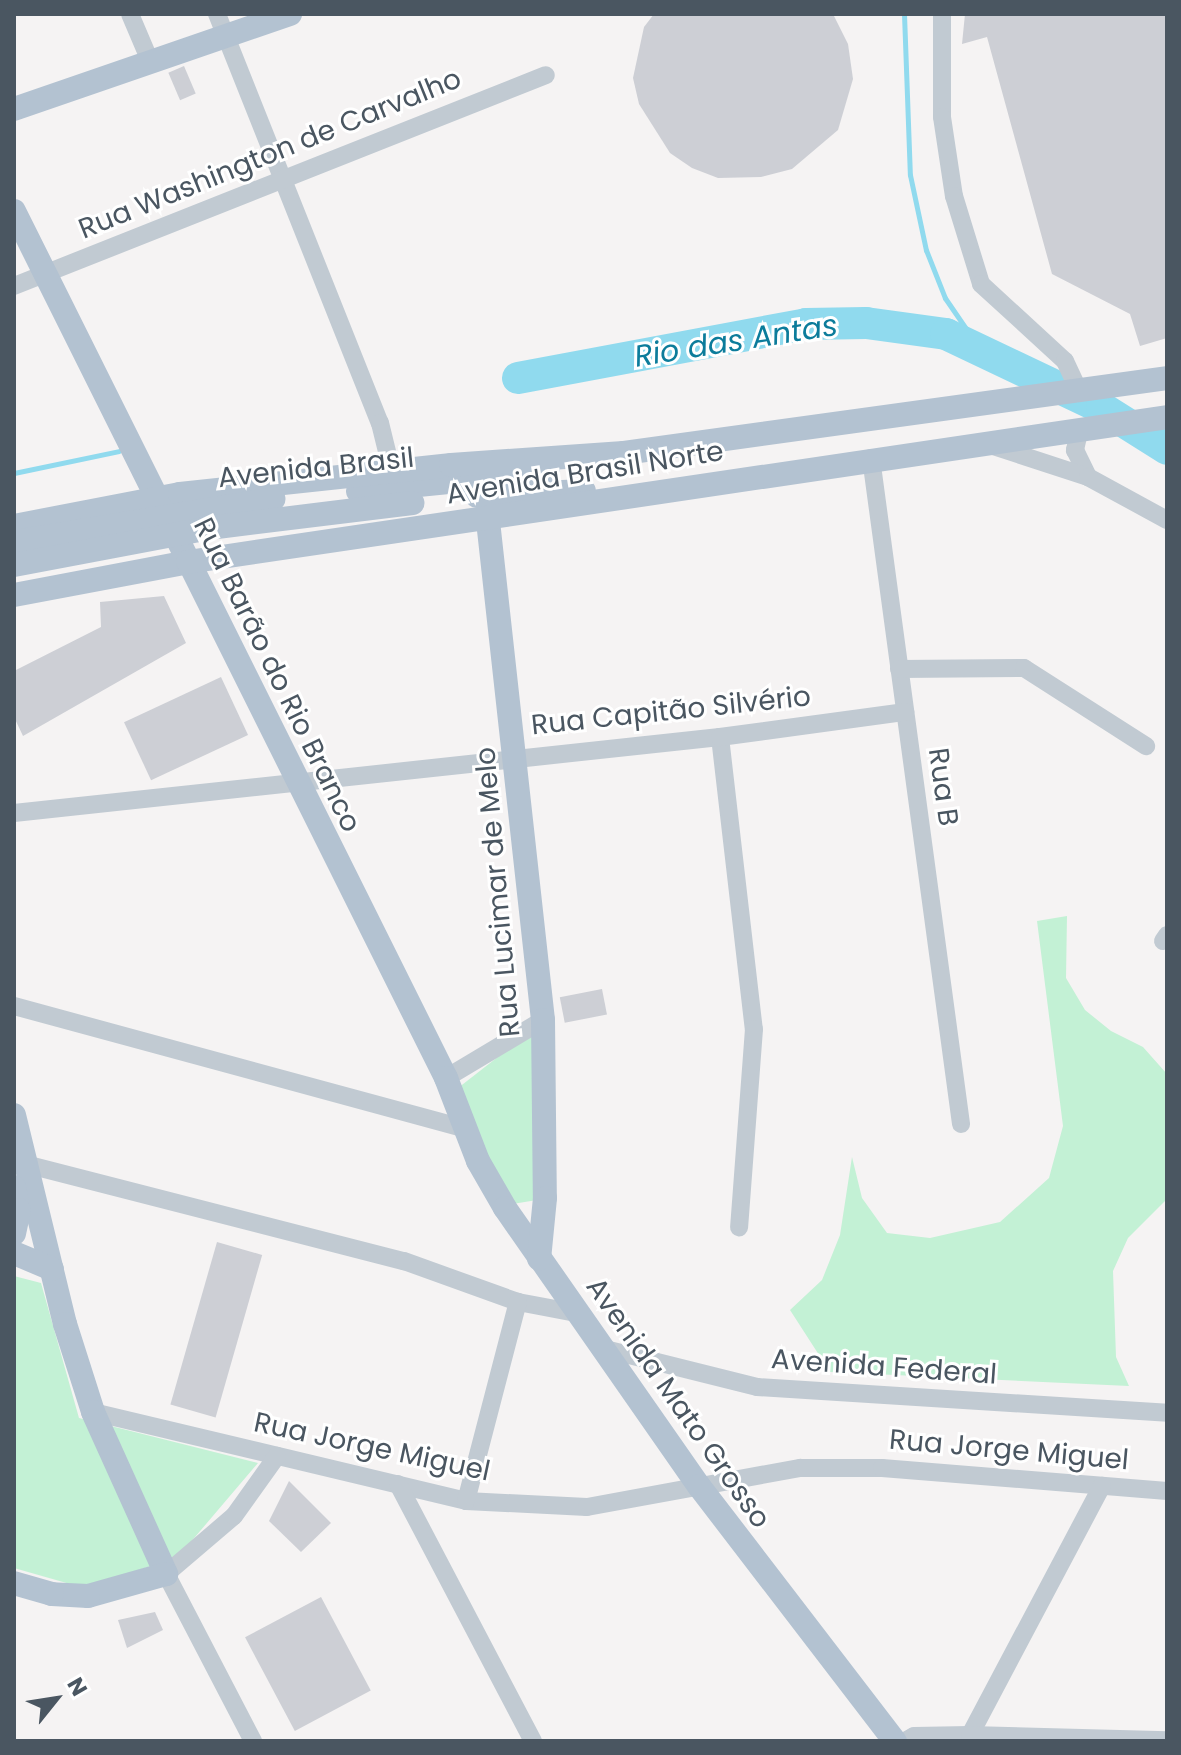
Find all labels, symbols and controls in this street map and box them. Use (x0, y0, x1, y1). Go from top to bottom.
street label: Rua Washington de Carvalho (74, 62, 466, 246)
water label: Rio das Antas (632, 307, 840, 375)
street label: Avenida Brasil Norte (444, 434, 726, 512)
street label: Avenida Brasil (216, 441, 416, 495)
street label: Rua Barão do Rio Branco (186, 512, 368, 838)
street label: Rua Capitão Silvério (530, 680, 812, 742)
street label: Rua Lucimar de Melo (469, 746, 527, 1038)
street label: Rua B (921, 746, 965, 828)
street label: Avenida Mato Grosso (579, 1271, 777, 1535)
street label: Avenida Federal (770, 1342, 998, 1392)
street label: Rua Jorge Miguel (251, 1406, 493, 1488)
street label: Rua Jorge Miguel (888, 1423, 1130, 1477)
north arrow (16, 1659, 96, 1739)
text: N (60, 1672, 95, 1702)

